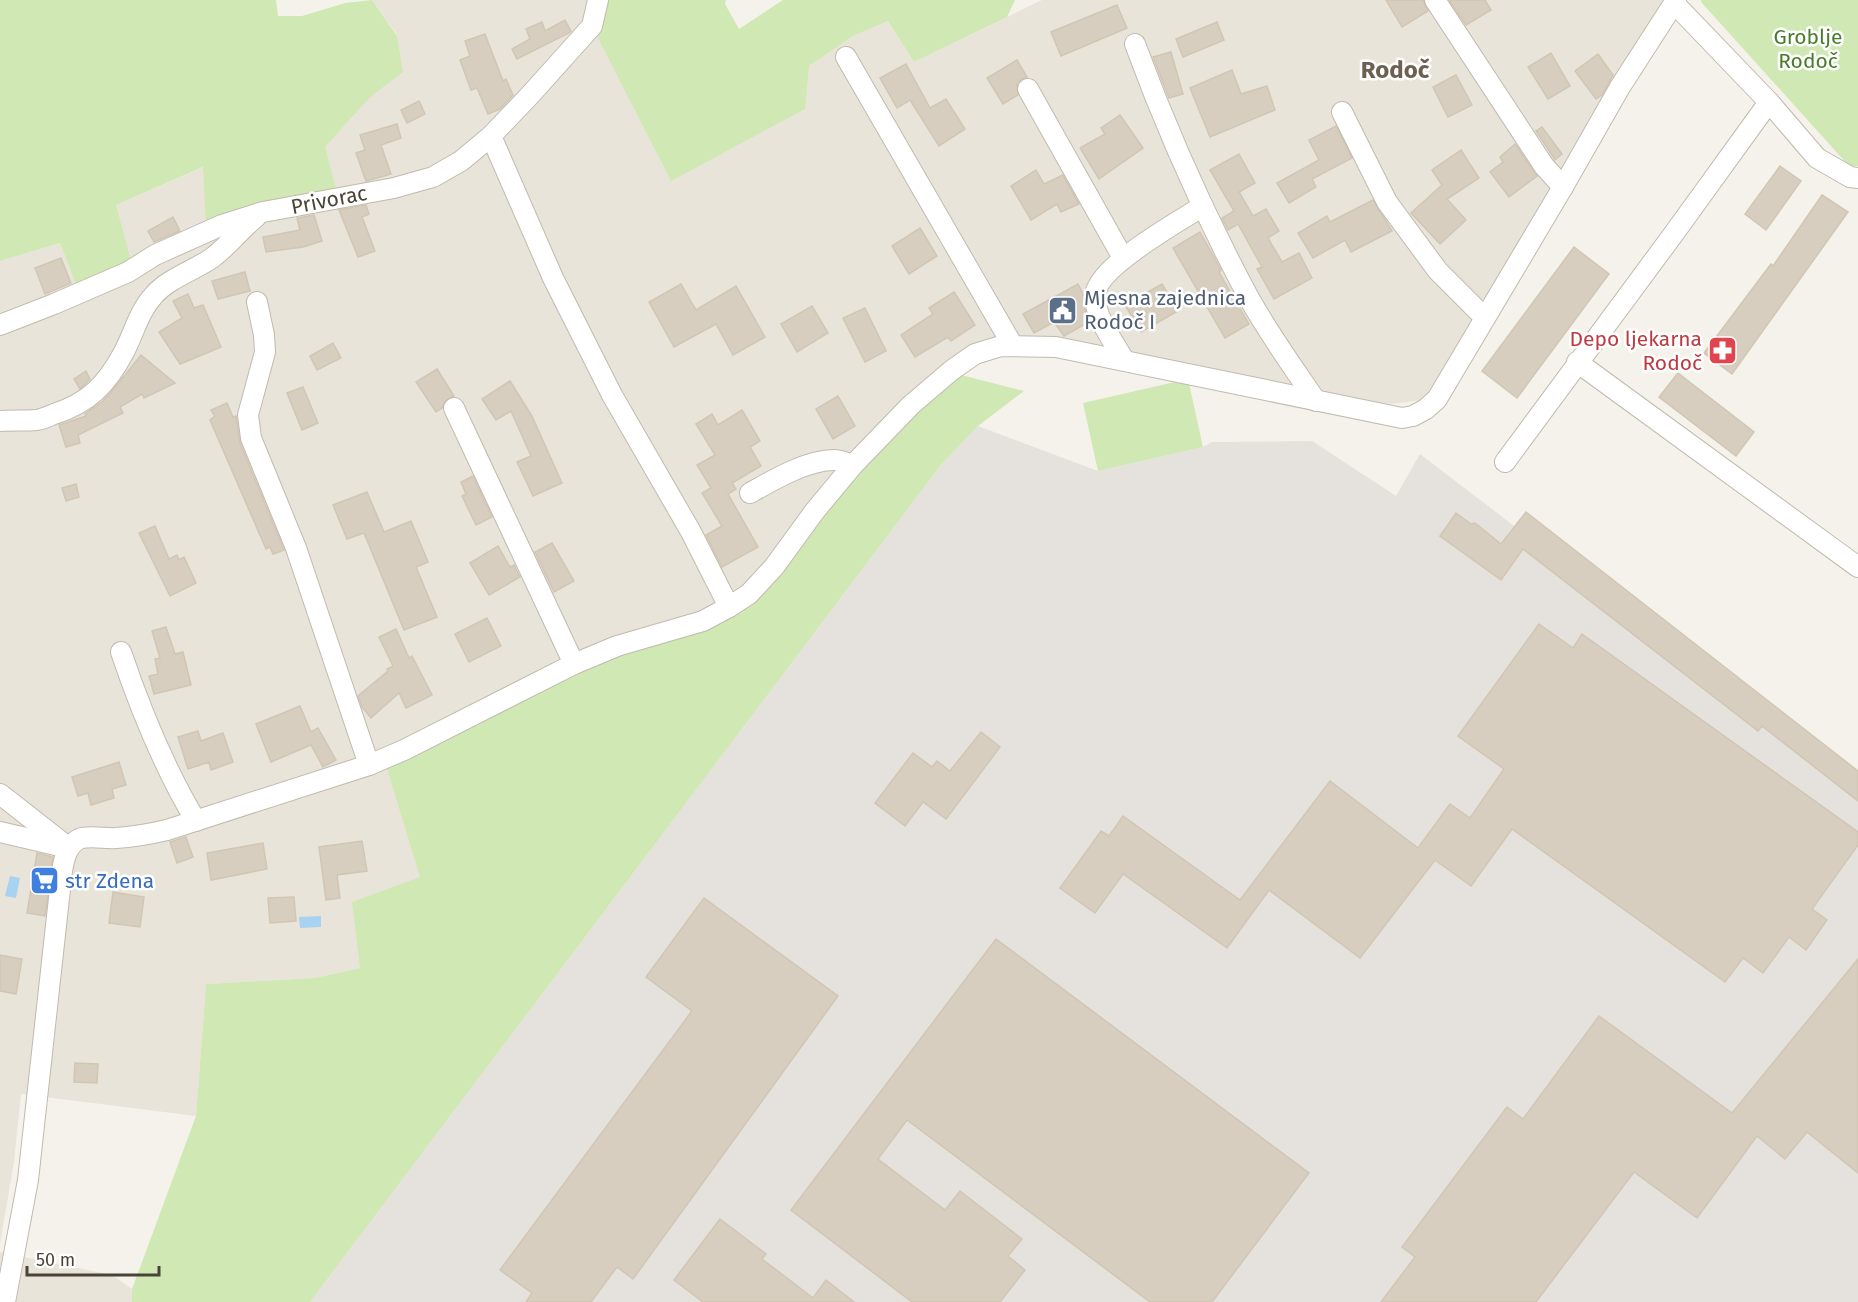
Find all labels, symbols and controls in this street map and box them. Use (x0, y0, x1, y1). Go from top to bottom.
park label: Groblje Rodoč (1774, 24, 1842, 74)
district label: Rodoč (1361, 56, 1430, 84)
street label: Privorac (289, 180, 369, 220)
place label: Mjesna zajednica Rodoč I (1084, 285, 1246, 335)
public building icon: Mjesna zajednica Rodoč I (1047, 294, 1079, 326)
place label: Depo ljekarna Rodoč (1570, 326, 1702, 376)
pharmacy icon: Depo ljekarna Rodoč (1707, 335, 1739, 367)
supermarket icon: str Zdena (28, 865, 60, 897)
place label: str Zdena (65, 868, 154, 894)
scale bar (27, 1239, 159, 1277)
text: 50 m (36, 1249, 75, 1271)

